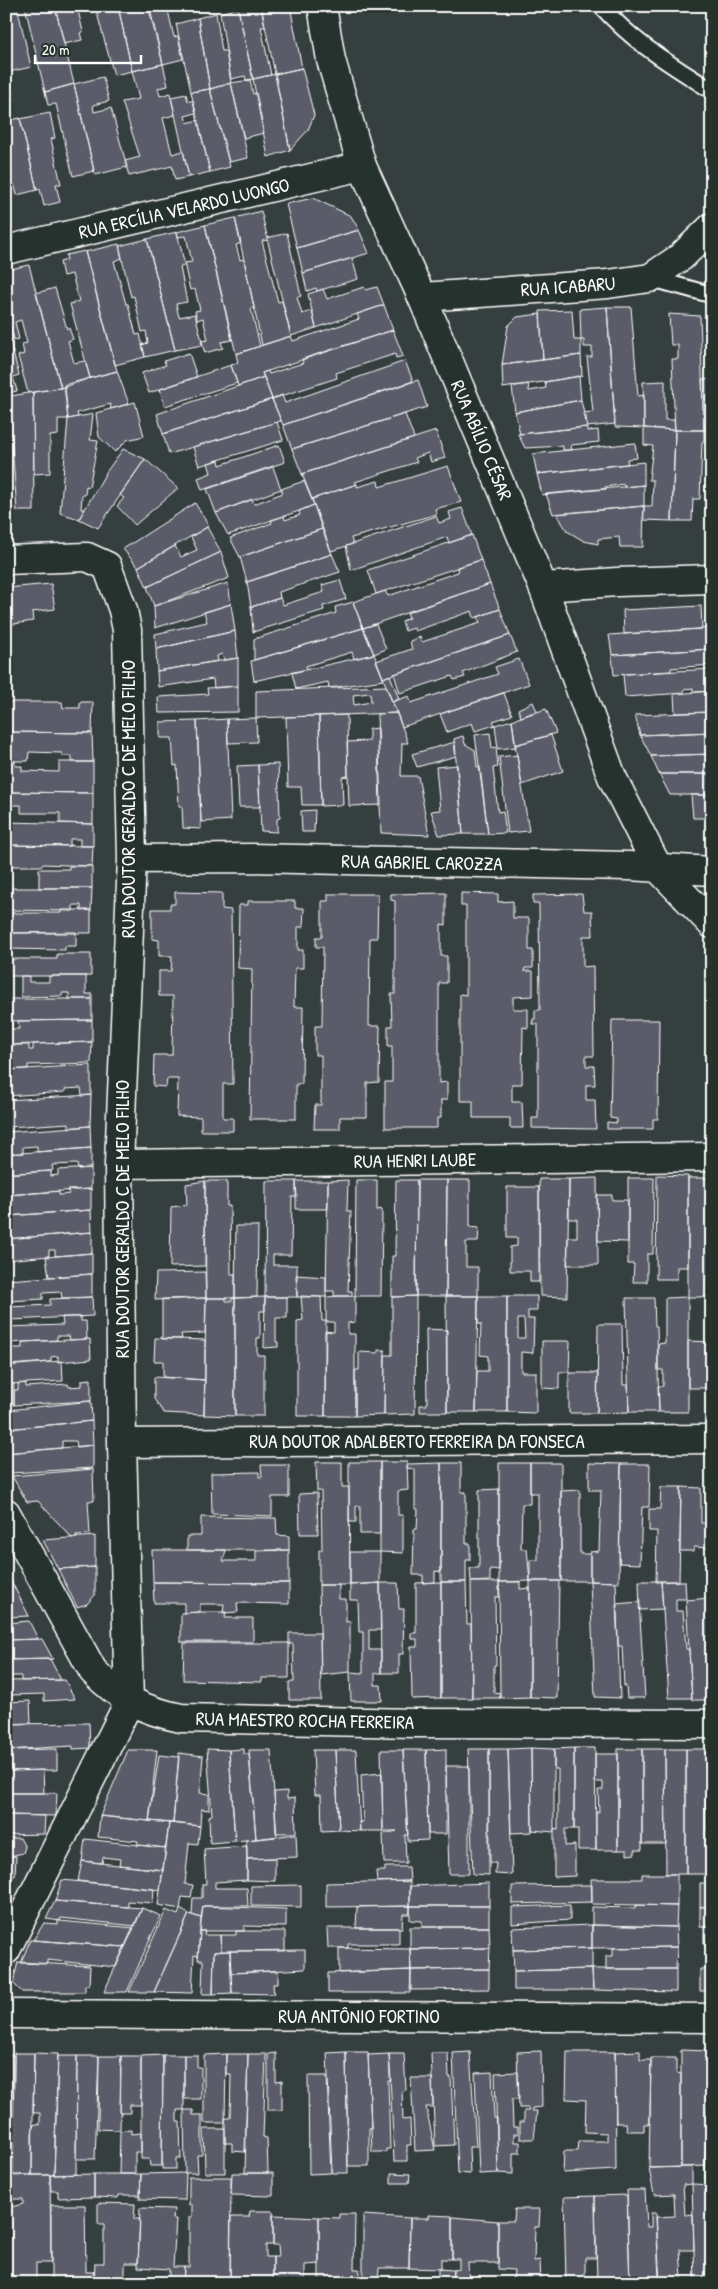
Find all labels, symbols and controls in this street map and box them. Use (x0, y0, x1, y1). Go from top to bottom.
scale bar (35, 32, 141, 64)
text: 20 m (42, 39, 69, 60)
street label: RUA ERCÍLIA VELARDO LUONGO (76, 171, 292, 245)
street label: RUA ICABARU (520, 270, 616, 302)
street label: RUA ABÍLIO CÉSAR (445, 376, 519, 504)
street label: RUA DOUTOR GERALDO C DE MELO FILHO (115, 660, 141, 938)
street label: RUA GABRIEL CAROZZA (341, 848, 503, 876)
street label: RUA DOUTOR GERALDO C DE MELO FILHO (109, 1080, 135, 1358)
street label: RUA HENRI LAUBE (354, 1146, 477, 1174)
street label: RUA DOUTOR ADALBERTO FERREIRA DA FONSECA (249, 1428, 585, 1454)
street label: RUA MAESTRO ROCHA FERREIRA (196, 1705, 414, 1735)
street label: RUA ANTÔNIO FORTINO (278, 2003, 440, 2029)

